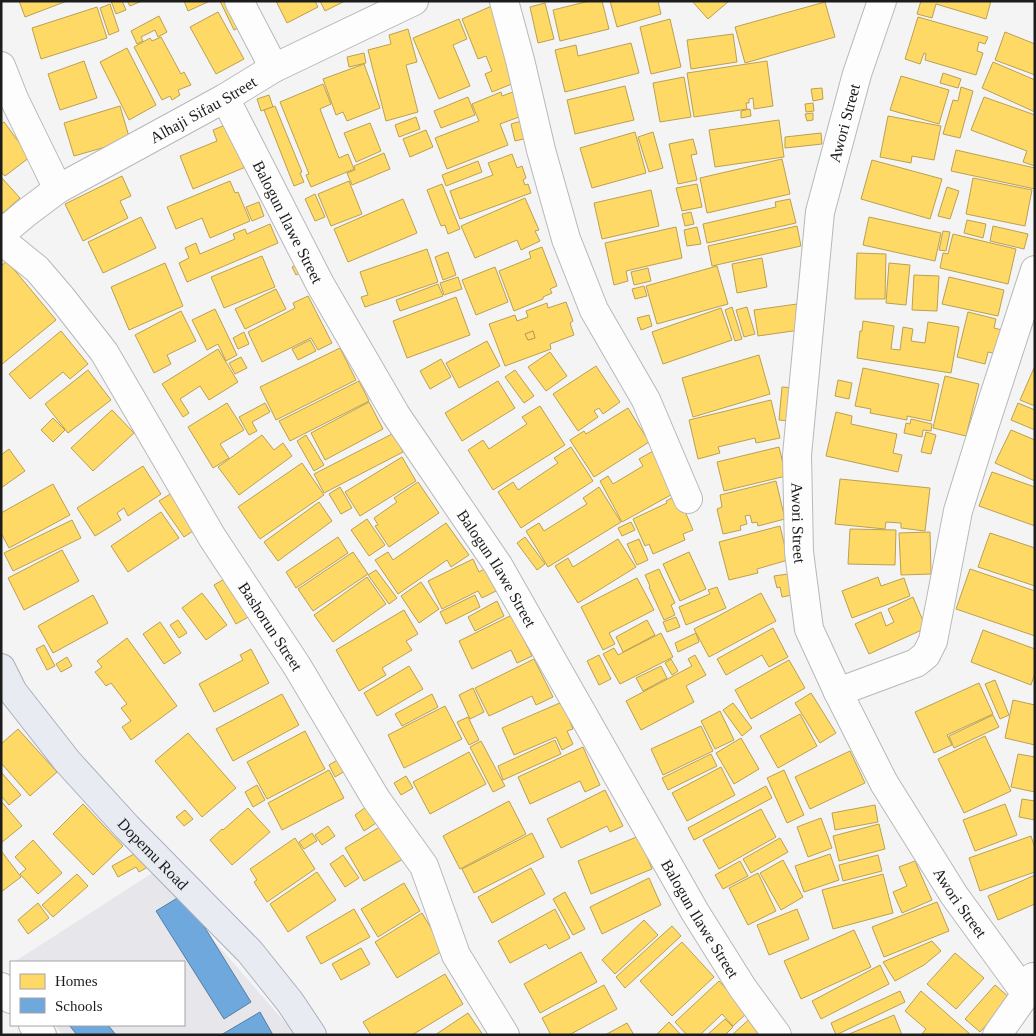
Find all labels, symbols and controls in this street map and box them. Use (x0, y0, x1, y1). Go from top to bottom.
street label: Alhaji Sifau Street (147, 73, 260, 146)
street label: Awori Street (826, 81, 863, 164)
street label: Balogun Ilawe Street (249, 158, 326, 287)
street label: Awori Street (789, 482, 808, 565)
street label: Balogun Ilawe Street (454, 507, 540, 631)
street label: Bashorun Street (235, 579, 306, 674)
street label: Dopemu Road (114, 815, 191, 893)
street label: Balogun Ilawe Street (658, 856, 742, 982)
street label: Awori Street (930, 865, 990, 941)
legend (10, 961, 185, 1026)
text: Homes (55, 973, 98, 989)
text: Schools (55, 998, 103, 1014)

